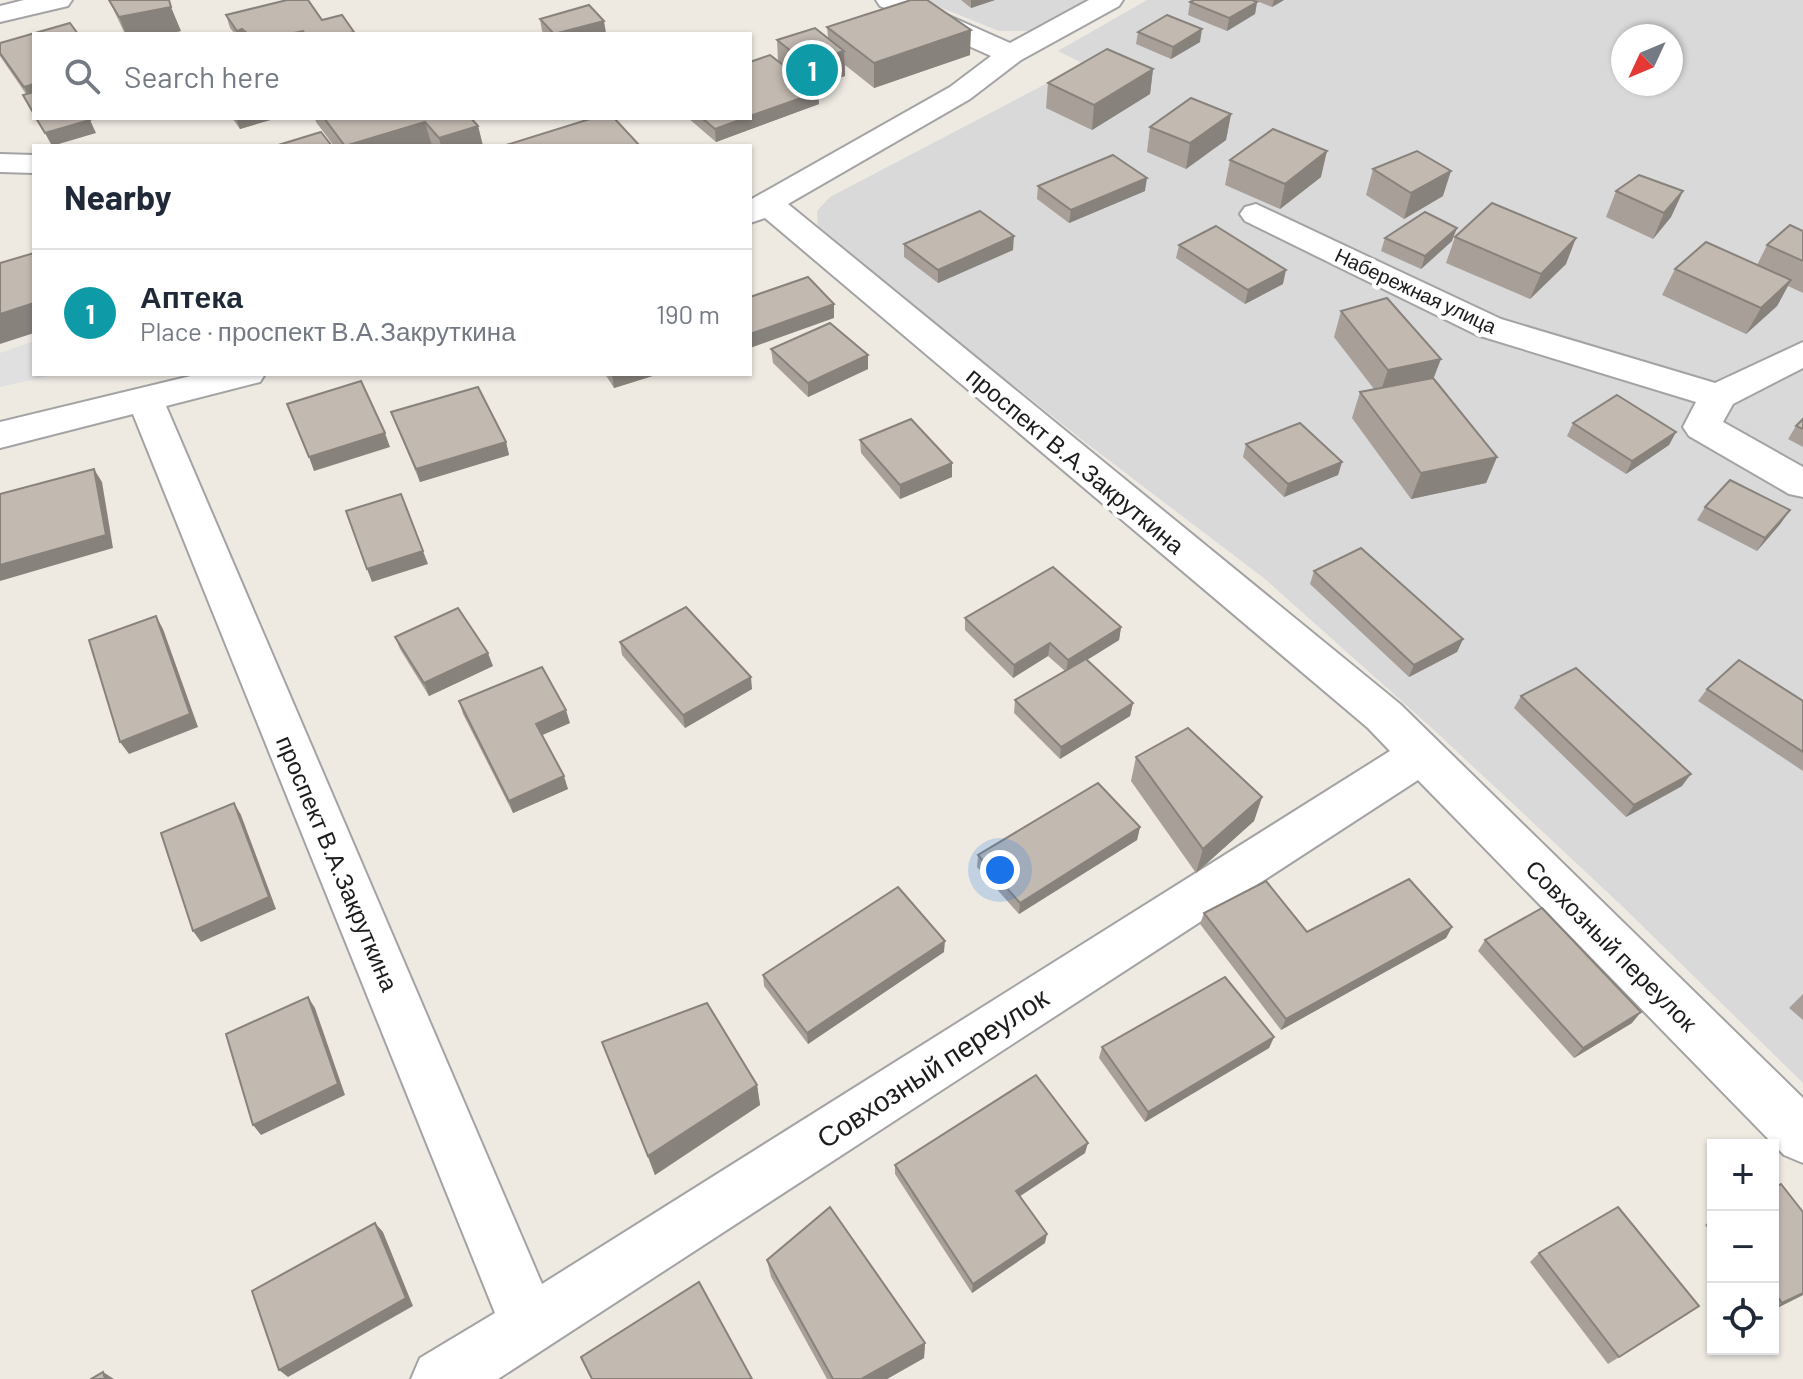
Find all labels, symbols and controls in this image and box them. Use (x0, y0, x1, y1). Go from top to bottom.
north arrow (1611, 24, 1683, 96)
search box (32, 32, 752, 120)
pin: 1 (786, 40, 838, 100)
icon: search (60, 54, 104, 98)
text: Search here (124, 58, 280, 94)
text: Nearby (64, 176, 172, 217)
street label: Набережная улица (1331, 242, 1501, 338)
text: Аптека (140, 278, 243, 314)
text: 1 (85, 298, 95, 329)
text: 190 m (656, 298, 720, 329)
text: Place · проспект В.А.Закруткина (140, 315, 516, 346)
street label: проспект В.А.Закруткина (961, 361, 1191, 560)
street label: проспект В.А.Закруткина (271, 731, 405, 996)
your location (980, 850, 1020, 890)
street label: Совхозный переулок (1520, 853, 1704, 1037)
street label: Совхозный переулок (810, 979, 1055, 1154)
map controls (1707, 1139, 1779, 1355)
button: + (1707, 1139, 1779, 1211)
button: − (1707, 1211, 1779, 1283)
button: locate (1707, 1283, 1779, 1355)

